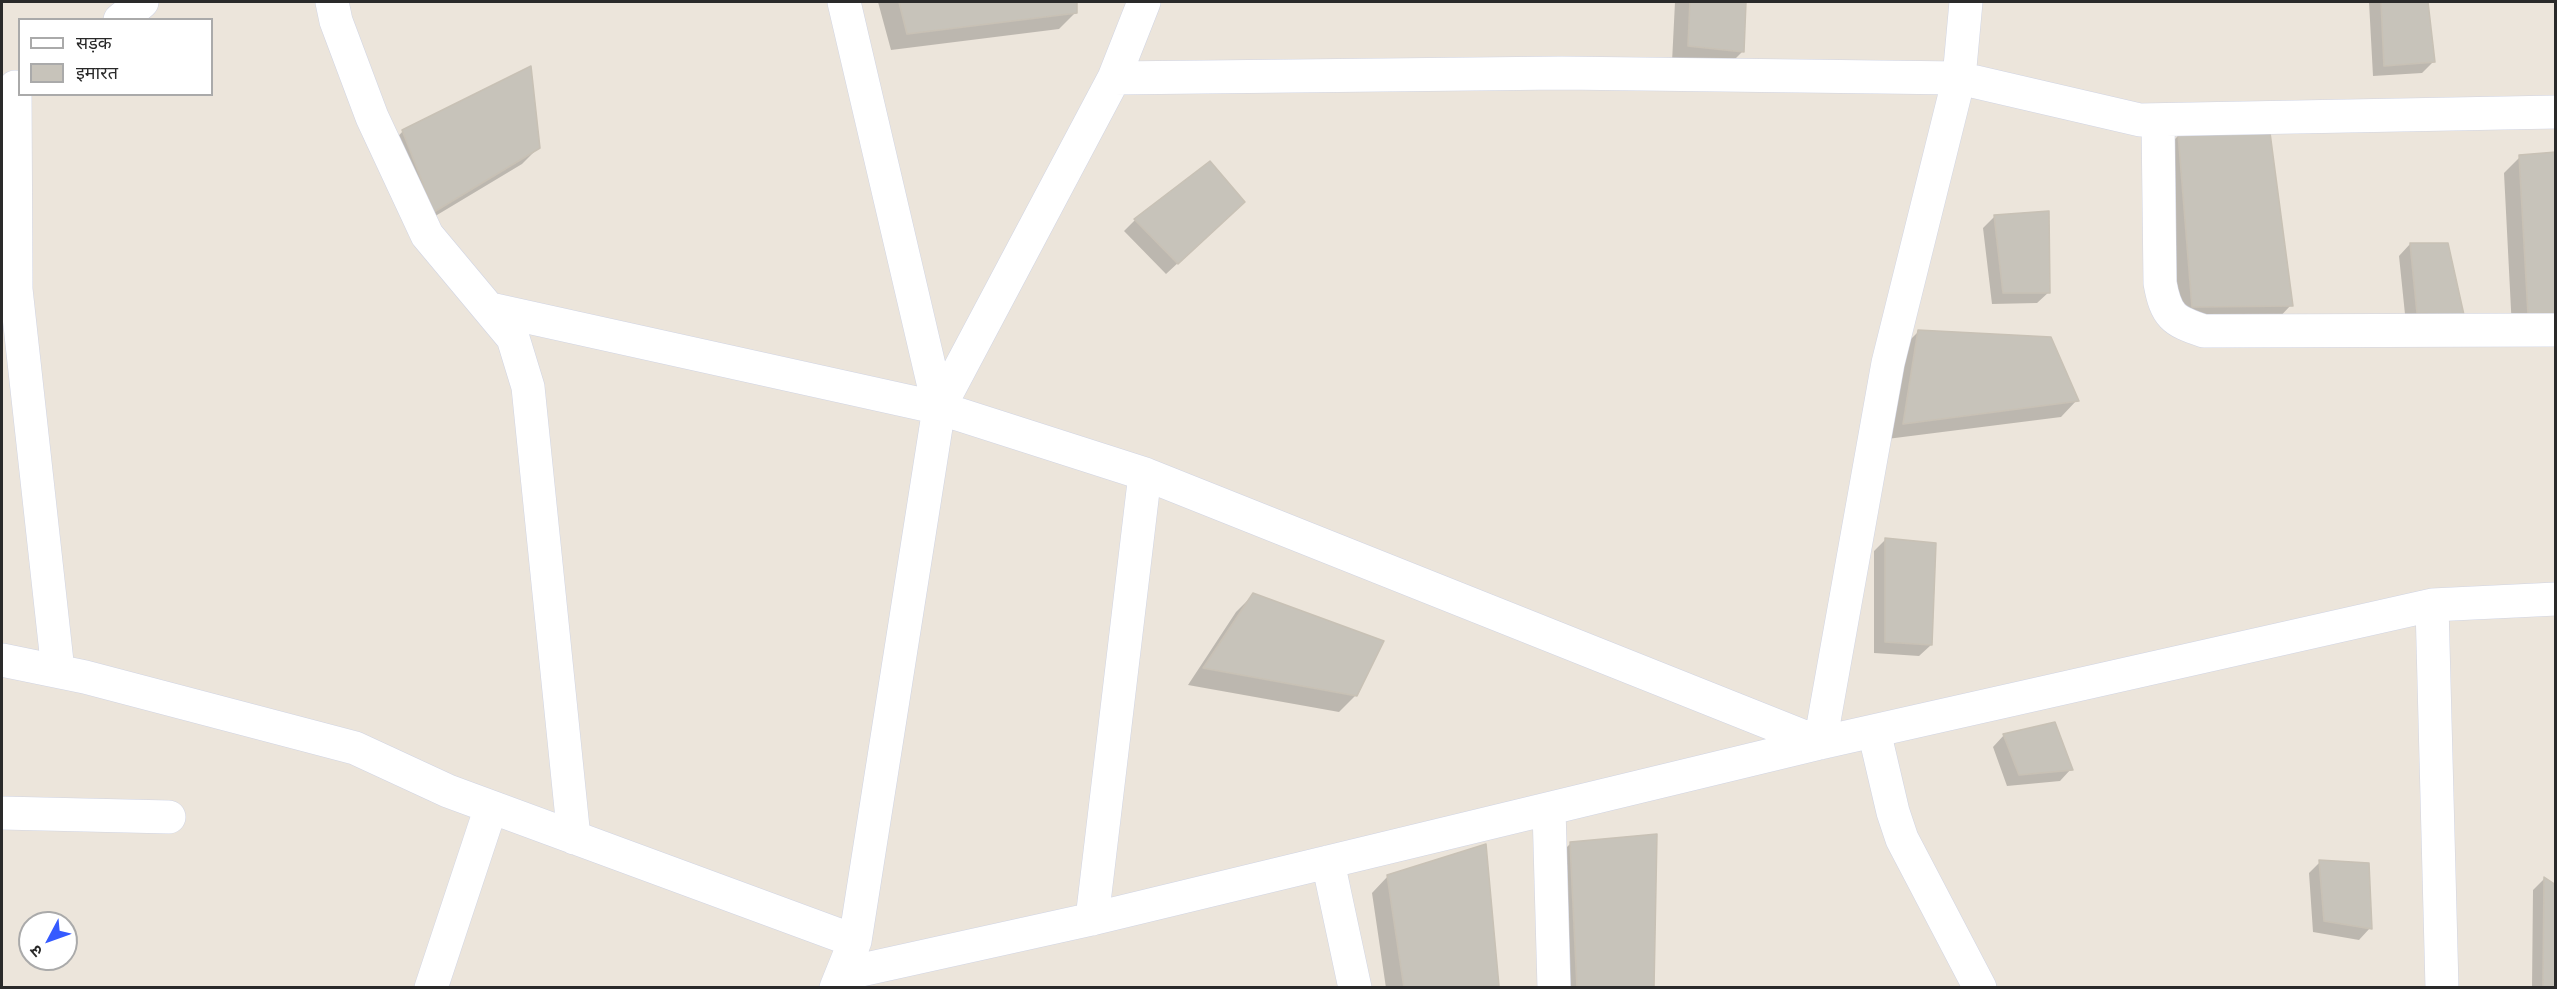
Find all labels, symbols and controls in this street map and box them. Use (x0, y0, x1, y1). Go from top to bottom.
legend (18, 18, 213, 96)
text: सड़क (76, 31, 112, 53)
text: इमारत (76, 61, 118, 83)
north arrow (18, 911, 78, 971)
text: उ (25, 942, 46, 962)

